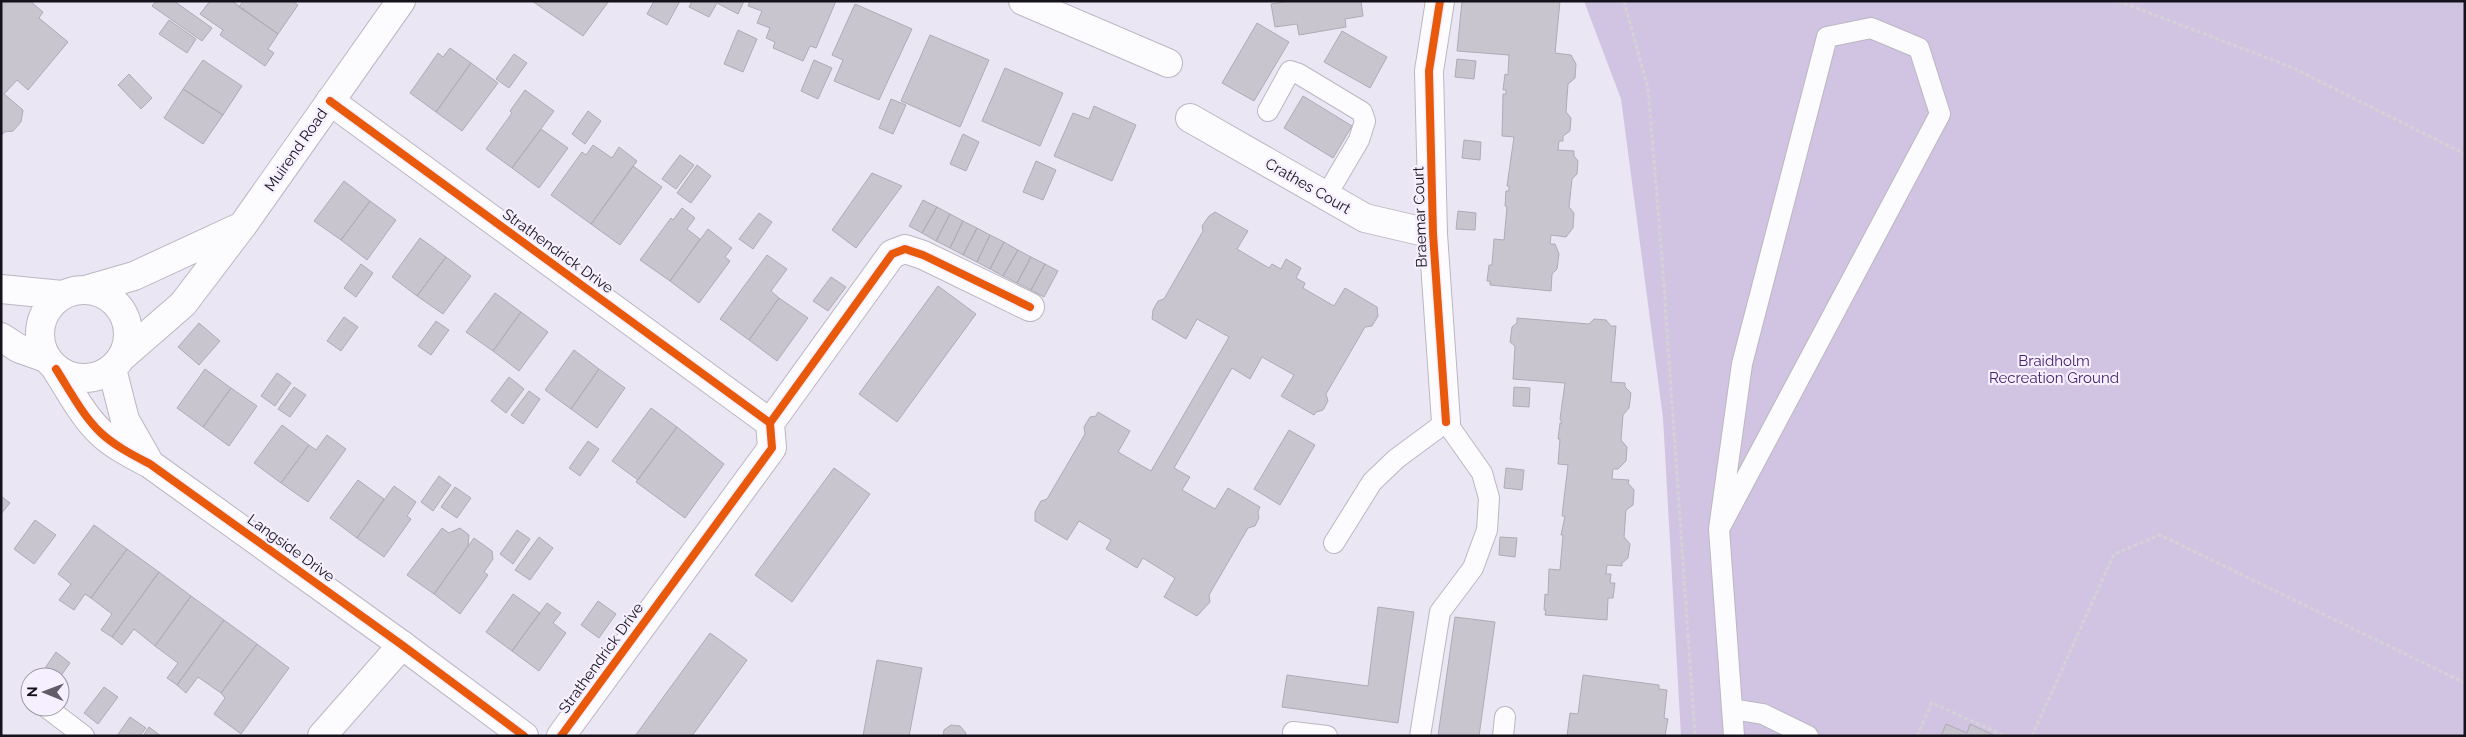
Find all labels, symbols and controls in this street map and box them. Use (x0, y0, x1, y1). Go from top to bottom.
street label: Muirend Road (261, 105, 331, 195)
street label: Crathes Court (1262, 154, 1354, 218)
street label: Braemar Court (1409, 166, 1431, 268)
street label: Strathendrick Drive (499, 205, 617, 297)
park label: Braidholm Recreation Ground (1989, 352, 2119, 387)
street label: Langside Drive (244, 510, 338, 586)
street label: Strathendrick Drive (555, 599, 647, 717)
north arrow (20, 667, 70, 717)
text: N (24, 686, 40, 697)

